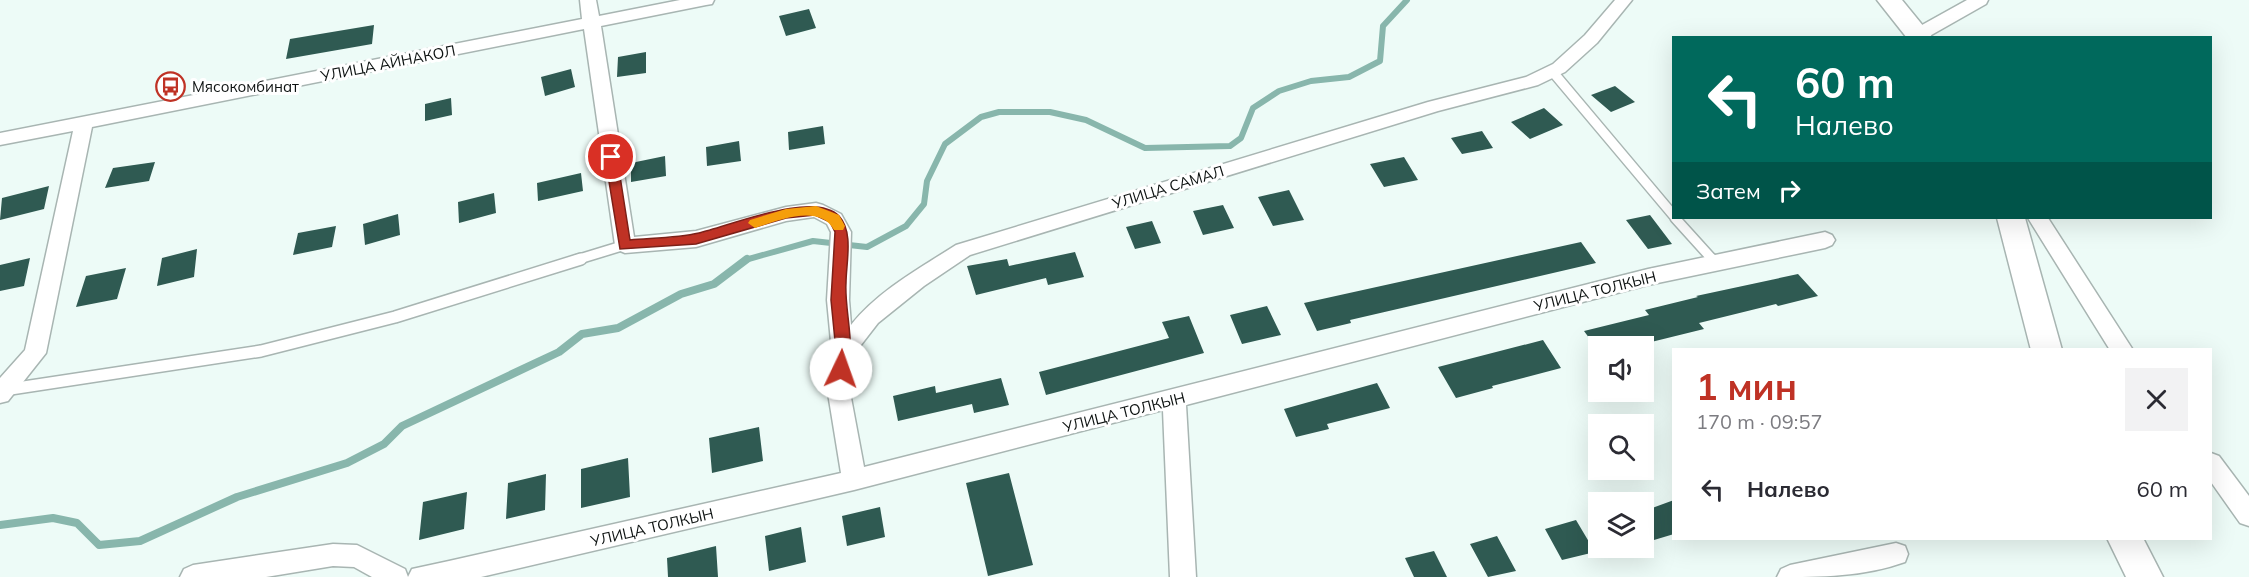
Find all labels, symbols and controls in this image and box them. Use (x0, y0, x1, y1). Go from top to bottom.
street label: УЛИЦА АЙНАКОЛ (318, 41, 457, 86)
text: 60 m (1795, 56, 1895, 109)
icon: left (1696, 60, 1774, 138)
bus stop icon: Мясокомбинат (155, 70, 187, 102)
place label: Мясокомбинат (192, 77, 299, 96)
text: Налево (1795, 108, 1894, 142)
pin (585, 131, 636, 182)
icon: arrive (594, 140, 627, 173)
street label: УЛИЦА САМАЛ (1109, 161, 1226, 213)
icon: right (1773, 174, 1806, 207)
text: Затем (1696, 177, 1761, 205)
street label: УЛИЦА ТОЛКЫН (1531, 267, 1658, 316)
map controls (1588, 336, 1654, 558)
button: sound (1588, 336, 1654, 402)
position arrow (809, 337, 873, 401)
text: 1 мин (1696, 364, 1797, 409)
button: close (2125, 368, 2188, 431)
street label: УЛИЦА ТОЛКЫН (1060, 388, 1187, 437)
text: 170 m · 09:57 (1696, 409, 1822, 434)
button: search (1588, 414, 1654, 480)
icon: left (1696, 473, 1729, 506)
text: Налево (1747, 475, 1830, 503)
text: 60 m (2137, 475, 2188, 503)
button: layers (1588, 492, 1654, 558)
street label: УЛИЦА ТОЛКЫН (588, 504, 715, 551)

